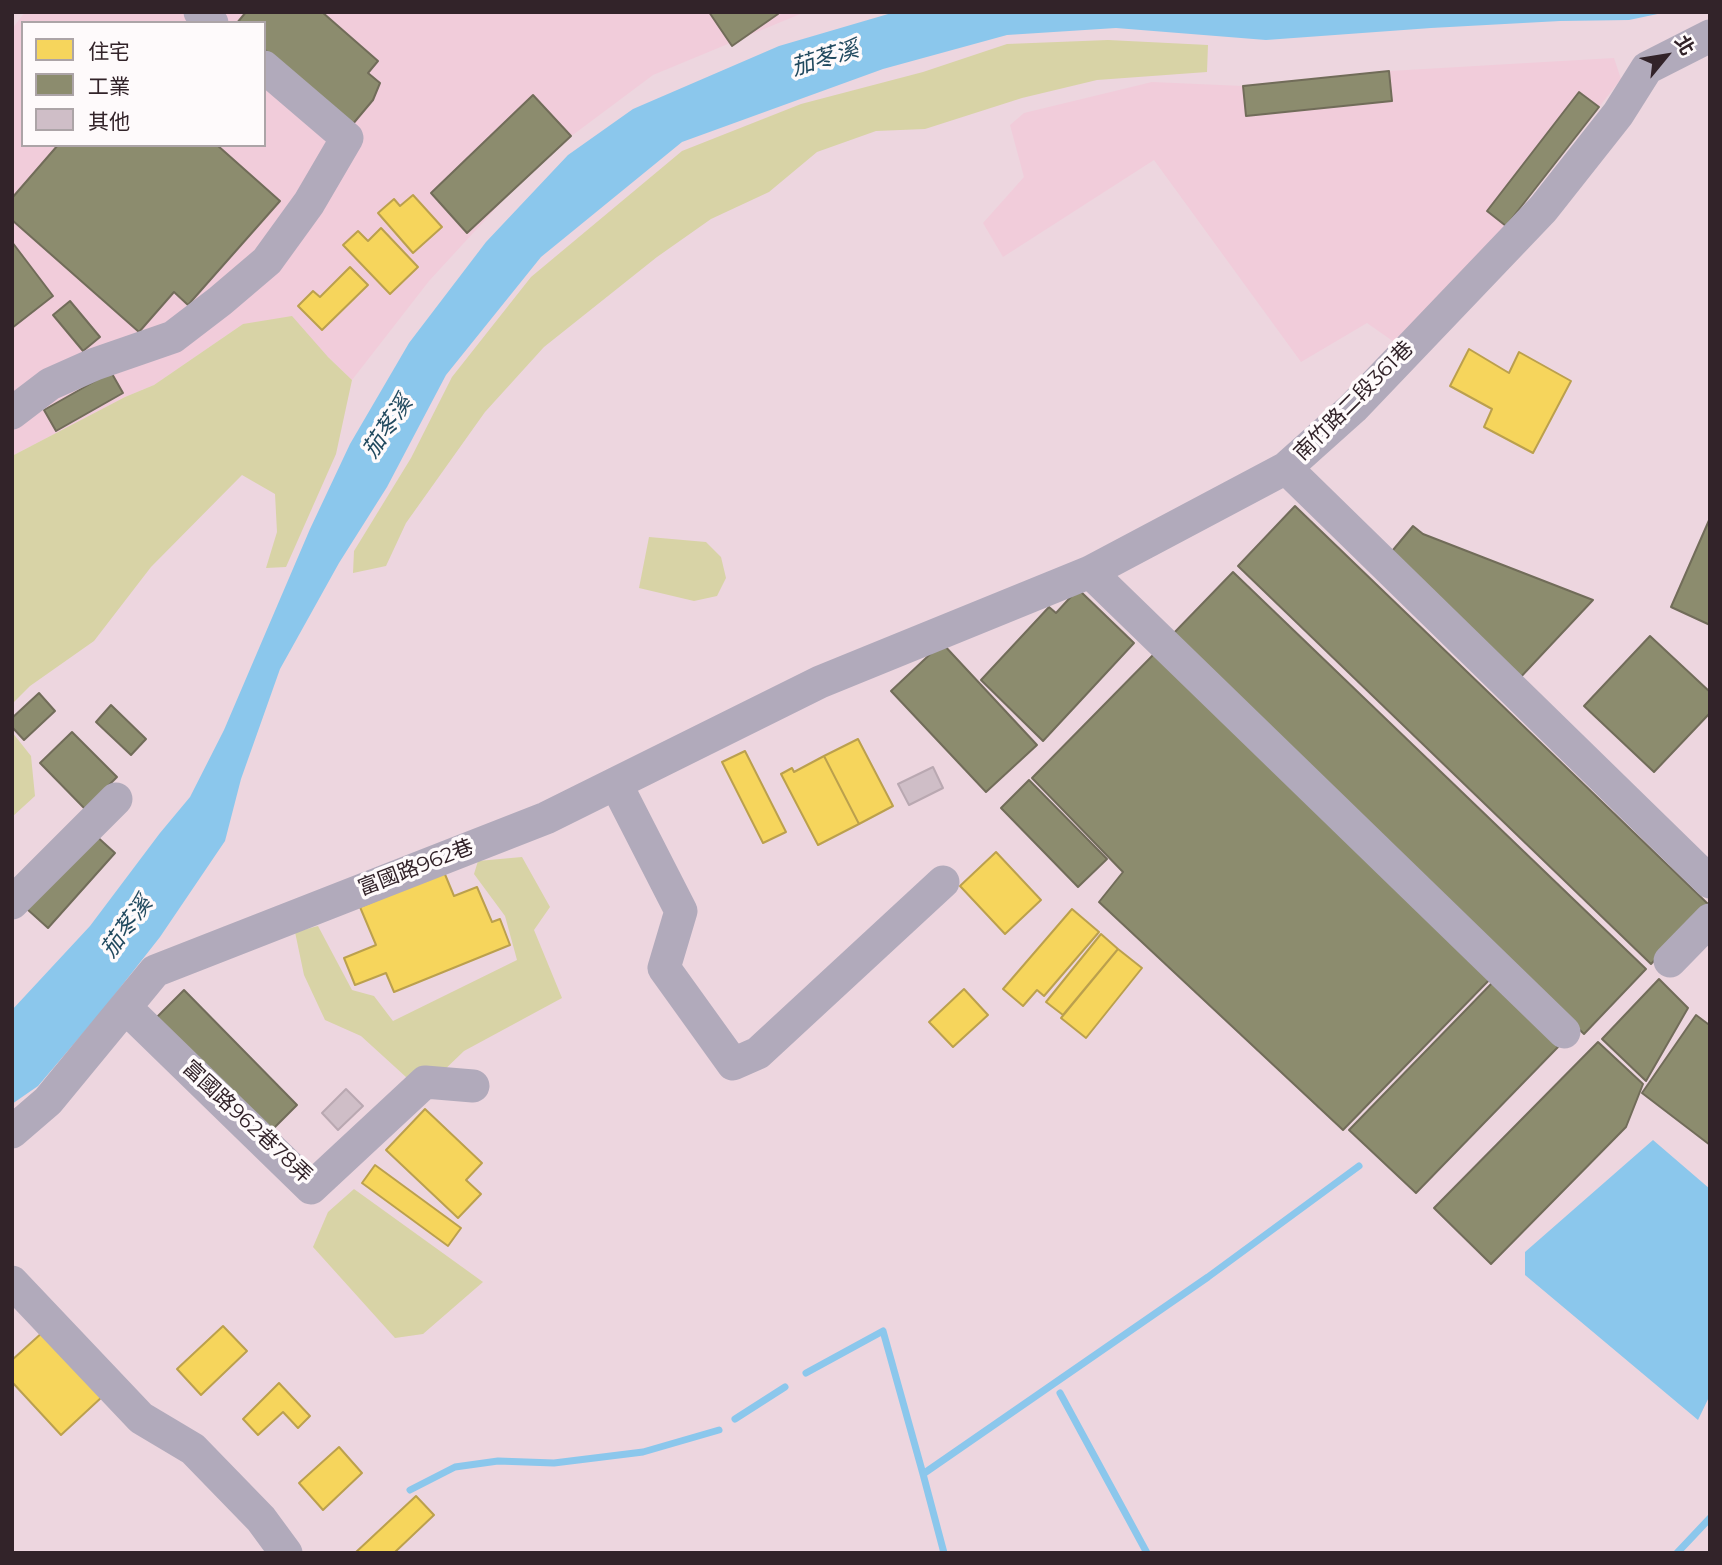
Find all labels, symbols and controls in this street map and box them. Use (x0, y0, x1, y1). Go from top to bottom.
legend (21, 21, 266, 147)
north arrow (1631, 21, 1701, 91)
text: 北 (1670, 31, 1699, 59)
water label: 茄苳溪 (788, 36, 862, 82)
text: 住宅 (88, 39, 130, 64)
text: 工業 (88, 74, 130, 99)
text: 其他 (88, 109, 130, 134)
street label: 南竹路二段361巷 (1289, 336, 1419, 466)
water label: 茄苳溪 (357, 391, 419, 463)
street label: 富國路962巷 (355, 834, 477, 902)
water label: 茄苳溪 (96, 891, 158, 963)
street label: 富國路962巷78弄 (177, 1056, 317, 1188)

